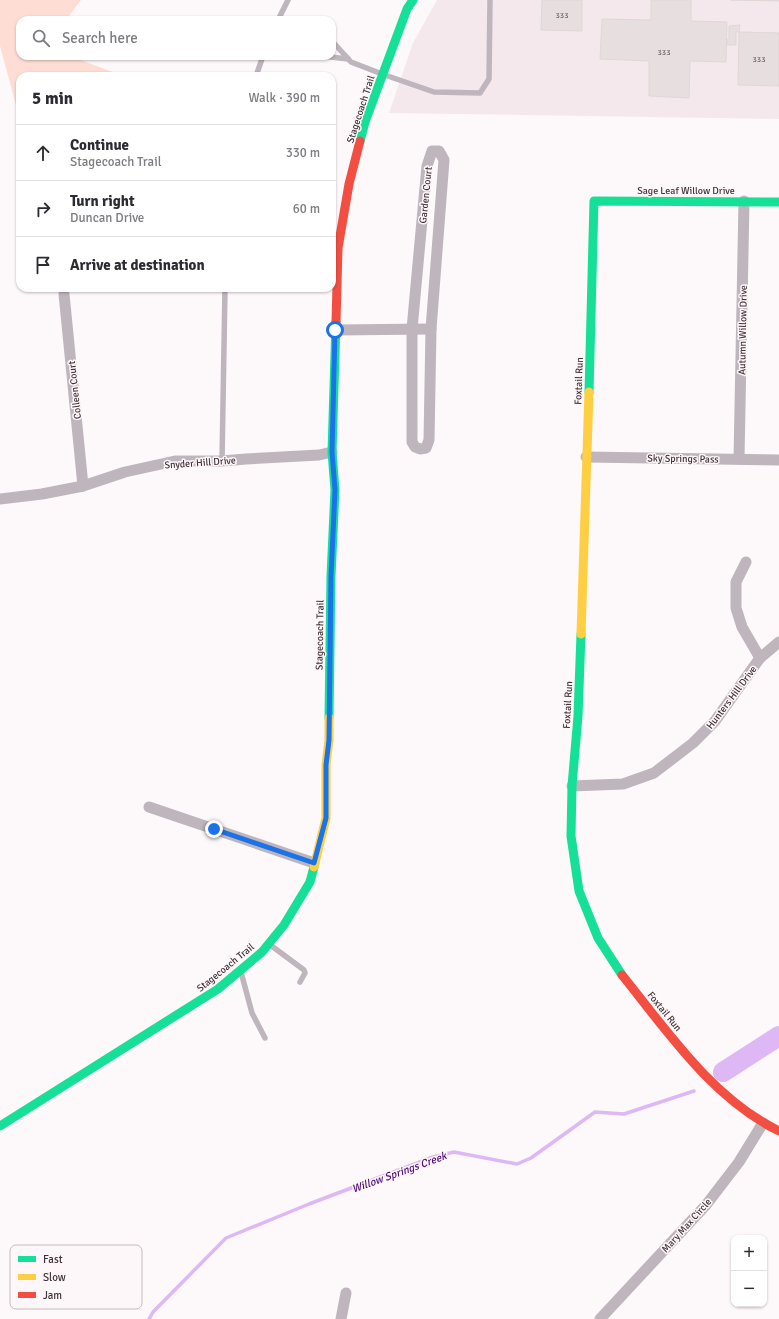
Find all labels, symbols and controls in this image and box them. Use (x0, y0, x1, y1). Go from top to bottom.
house number: 333 (556, 10, 568, 20)
search box (16, 16, 336, 60)
icon: search (30, 27, 52, 49)
text: Search here (62, 29, 138, 47)
house number: 333 (658, 47, 670, 57)
house number: 333 (753, 54, 765, 64)
street label: Stagecoach Trail (344, 74, 378, 145)
text: 5 min (32, 88, 73, 109)
text: Walk · 390 m (249, 90, 320, 106)
text: Continue (70, 136, 129, 154)
icon: ahead (32, 142, 54, 164)
text: 330 m (286, 145, 320, 161)
text: Stagecoach Trail (70, 154, 162, 170)
street label: Garden Court (417, 166, 435, 224)
street label: Sage Leaf Willow Drive (637, 185, 735, 197)
text: Turn right (70, 192, 135, 210)
icon: right (32, 198, 54, 220)
text: 60 m (293, 201, 320, 217)
text: Duncan Drive (70, 210, 144, 226)
icon: arrive (32, 254, 54, 276)
text: Arrive at destination (70, 256, 205, 274)
street label: Autumn Willow Drive (736, 285, 750, 375)
route start (326, 321, 344, 339)
street label: Foxtail Run (572, 357, 586, 405)
street label: Colleen Court (66, 360, 84, 420)
street label: Sky Springs Pass (647, 452, 719, 466)
street label: Snyder Hill Drive (164, 455, 236, 471)
street label: Stagecoach Trail (313, 600, 327, 670)
street label: Hunters Hill Drive (704, 664, 760, 732)
street label: Foxtail Run (561, 681, 575, 729)
route end (205, 820, 223, 838)
street label: Stagecoach Trail (194, 941, 257, 995)
street label: Foxtail Run (645, 989, 684, 1034)
water label: Willow Springs Creek (350, 1149, 450, 1196)
street label: Mary Max Circle (659, 1196, 714, 1255)
map controls (731, 1235, 767, 1307)
button: + (731, 1235, 767, 1271)
legend (10, 1245, 142, 1309)
text: Fast (43, 1253, 63, 1266)
text: Slow (43, 1271, 66, 1284)
button: − (731, 1271, 767, 1307)
text: Jam (43, 1289, 62, 1302)

